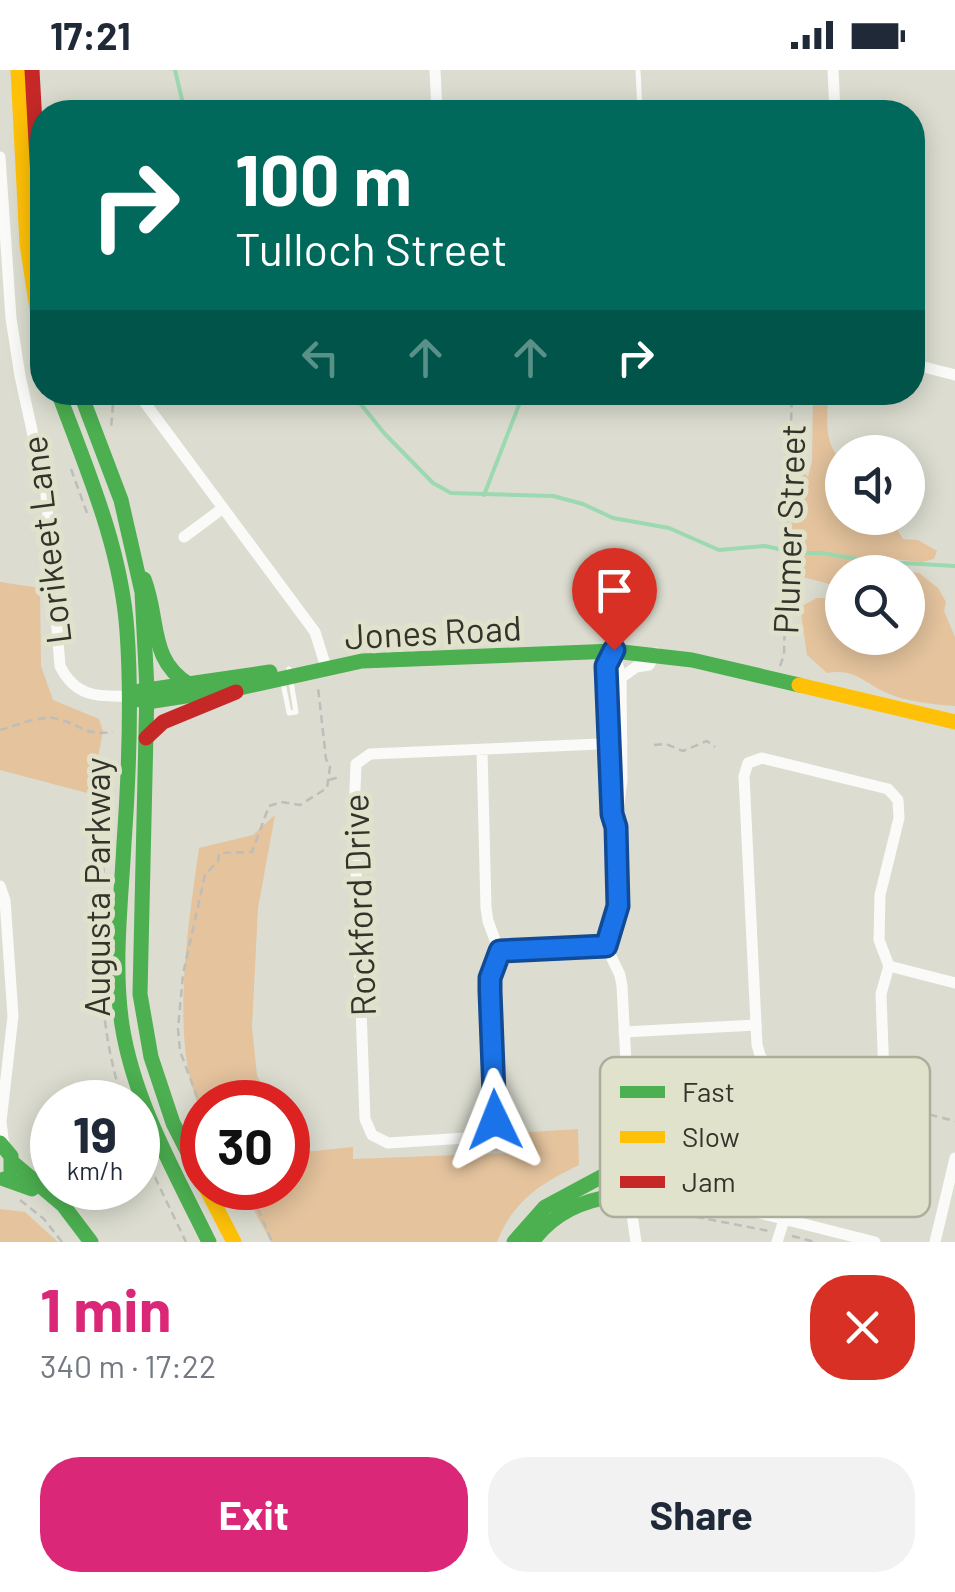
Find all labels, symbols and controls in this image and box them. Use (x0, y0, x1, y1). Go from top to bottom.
text: 17:21 (50, 12, 131, 58)
text: 100 m (235, 136, 412, 220)
icon: right (70, 140, 200, 270)
text: Tulloch Street (235, 221, 508, 275)
icon: left (293, 330, 348, 385)
icon: ahead (398, 330, 453, 385)
icon: ahead (503, 330, 558, 385)
icon: right (608, 330, 663, 385)
street label: Plumer Street (763, 423, 813, 635)
street label: Lorikeet Lane (11, 434, 79, 646)
map controls (825, 435, 925, 655)
button: sound (825, 435, 925, 535)
pin (572, 548, 657, 651)
button: search (825, 555, 925, 655)
icon: arrive (587, 563, 642, 618)
street label: Jones Road (343, 605, 523, 657)
street label: Augusta Parkway (75, 757, 117, 1017)
street label: Rockford Drive (333, 793, 383, 1017)
legend (600, 1057, 930, 1217)
position arrow (443, 1068, 547, 1172)
text: Fast (682, 1074, 735, 1108)
speed limit sign: 30 (180, 1080, 310, 1210)
text: 19 (73, 1103, 117, 1163)
text: Slow (682, 1119, 740, 1153)
text: km/h (67, 1155, 123, 1185)
text: Jam (682, 1164, 736, 1198)
text: 1 min (40, 1272, 171, 1344)
button: close (810, 1275, 915, 1380)
text: 340 m · 17:22 (40, 1346, 216, 1384)
button: Exit (40, 1457, 468, 1572)
button: Share (488, 1457, 915, 1572)

